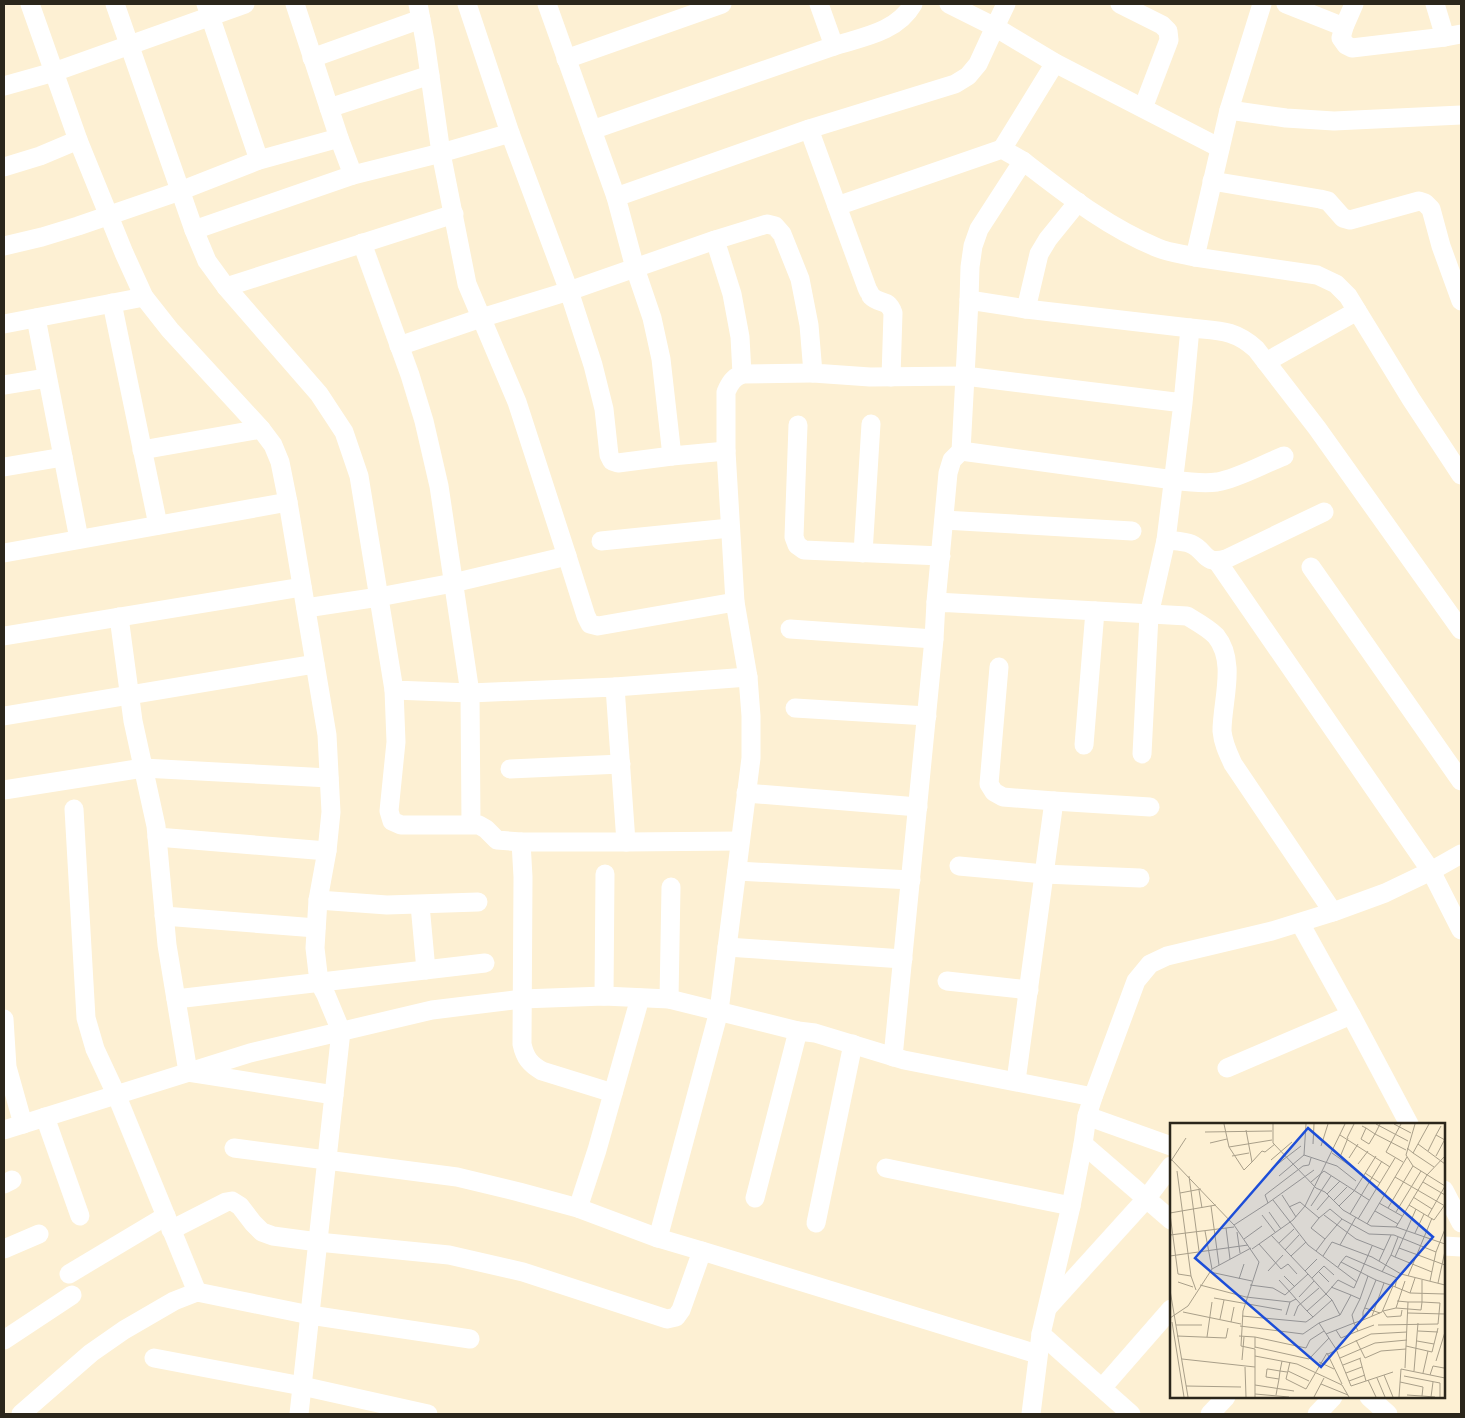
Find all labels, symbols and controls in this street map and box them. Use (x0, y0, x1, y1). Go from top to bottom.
inset map (1170, 1123, 1445, 1398)

